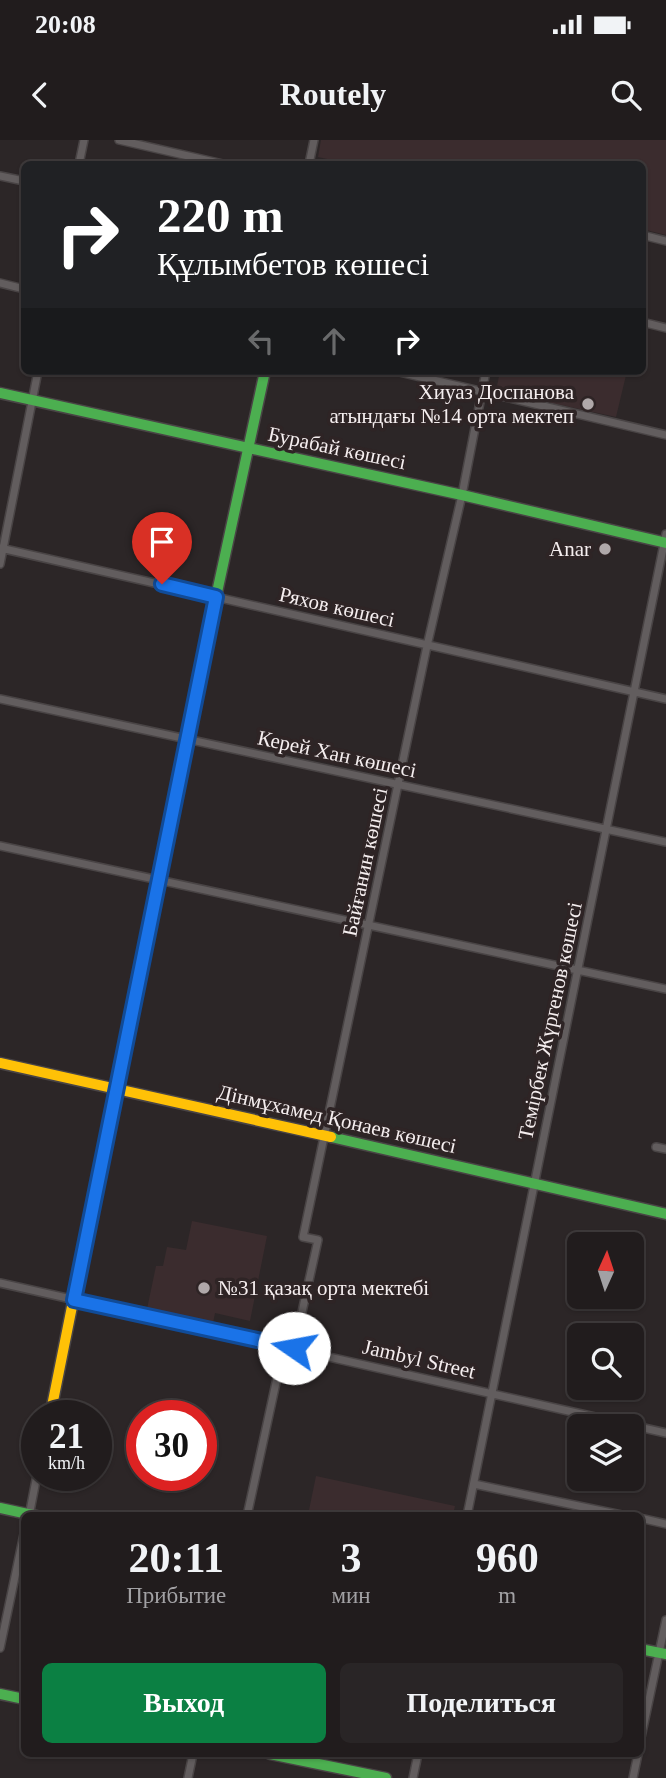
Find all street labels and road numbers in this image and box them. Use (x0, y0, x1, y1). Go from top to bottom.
street label: Бурабай көшесі (266, 422, 408, 474)
street label: Ряхов көшесі (277, 582, 397, 632)
street label: Керей Хан көшесі (255, 725, 419, 783)
street label: Байғанин көшесі (338, 785, 393, 939)
street label: Темірбек Жүргенов көшесі (513, 900, 587, 1142)
street label: Дінмұхамед Қонаев көшесі (215, 1080, 459, 1158)
street label: Jambyl Street (360, 1334, 478, 1384)

